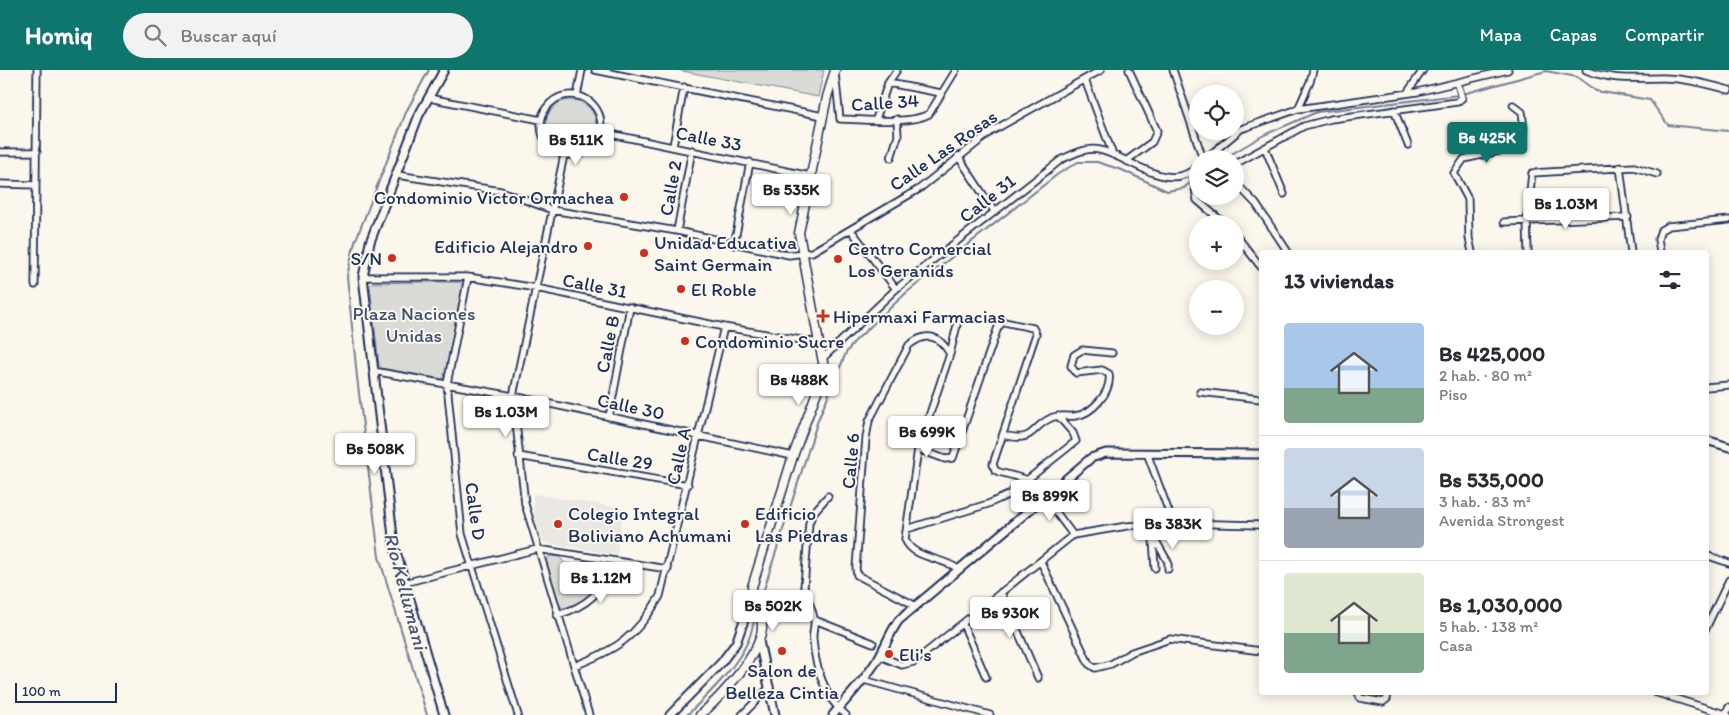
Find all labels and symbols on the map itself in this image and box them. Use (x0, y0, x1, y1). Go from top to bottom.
street label: Calle 34 (850, 89, 920, 116)
street label: Calle Las Rosas (885, 105, 1002, 196)
street label: Calle 33 (674, 121, 744, 156)
pin: Bs 425K (1441, 122, 1533, 164)
pin: Bs 511K (530, 124, 622, 166)
street label: Calle 2 (654, 158, 687, 218)
street label: Calle 31 (954, 169, 1020, 228)
pin: Bs 535K (745, 174, 837, 216)
place label: Condominio Victor Ormachea (374, 186, 614, 209)
pin: Bs 1.03M (1514, 188, 1618, 230)
marker: Condominio Victor Ormachea (618, 191, 630, 203)
place label: Unidad Educativa Saint Germain (654, 231, 797, 276)
place label: Edificio Alejandro (434, 235, 578, 258)
place label: Centro Comercial Los Geranids (848, 237, 992, 282)
marker: Edificio Alejandro (582, 240, 594, 252)
place label: S/N (350, 247, 382, 270)
marker: Unidad Educativa Saint Germain (638, 247, 650, 259)
marker: S/N (386, 252, 398, 264)
marker: Centro Comercial Los Geranids (832, 253, 844, 265)
street label: Calle 31 (561, 268, 629, 303)
place label: El Roble (691, 278, 757, 301)
marker: El Roble (675, 283, 687, 295)
park label: Plaza Naciones Unidas (353, 302, 475, 347)
place label: Hipermaxi Farmacias (833, 305, 1005, 328)
marker: Hipermaxi Farmacias (817, 310, 829, 322)
street label: Calle B (591, 313, 624, 375)
place label: Condominio Sucre (695, 330, 844, 353)
marker: Condominio Sucre (679, 335, 691, 347)
pin: Bs 488K (753, 364, 845, 406)
street label: Calle 30 (595, 388, 667, 425)
pin: Bs 1.03M (454, 396, 558, 438)
pin: Bs 699K (881, 416, 973, 458)
street label: Calle A (661, 425, 696, 487)
pin: Bs 508K (329, 432, 421, 475)
street label: Calle 6 (837, 432, 864, 490)
street label: Calle 29 (585, 442, 654, 475)
pin: Bs 899K (1004, 480, 1096, 522)
street label: Calle D (460, 481, 491, 541)
place label: Colegio Integral Boliviano Achumani (568, 502, 731, 547)
place label: Edificio Las Piedras (755, 502, 848, 547)
pin: Bs 383K (1127, 508, 1219, 550)
marker: Colegio Integral Boliviano Achumani (552, 518, 564, 530)
marker: Edificio Las Piedras (739, 518, 751, 530)
water label: Río Kellumani (379, 530, 434, 654)
pin: Bs 1.12M (549, 562, 653, 604)
pin: Bs 502K (727, 590, 819, 632)
pin: Bs 930K (964, 596, 1056, 639)
place label: Eli's (899, 643, 932, 666)
marker: Salon de Belleza Cintia (776, 645, 788, 657)
marker: Eli's (883, 648, 895, 660)
place label: Salon de Belleza Cintia (725, 659, 839, 704)
scale bar (15, 680, 118, 703)

